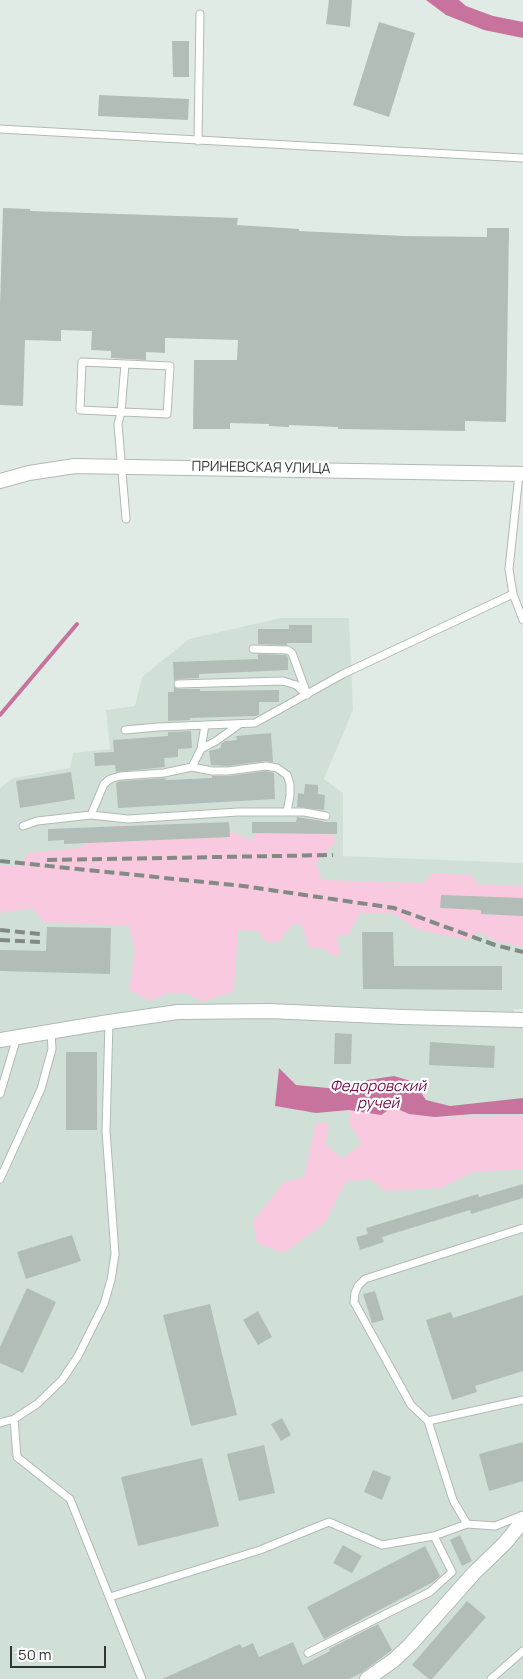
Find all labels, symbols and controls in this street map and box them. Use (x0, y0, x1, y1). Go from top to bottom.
street label: ПРИНЕВСКАЯ УЛИЦА (192, 458, 330, 478)
water label: Федоровский ручей (330, 1078, 426, 1113)
scale bar (12, 1636, 109, 1668)
text: 50 m (18, 1644, 52, 1665)

